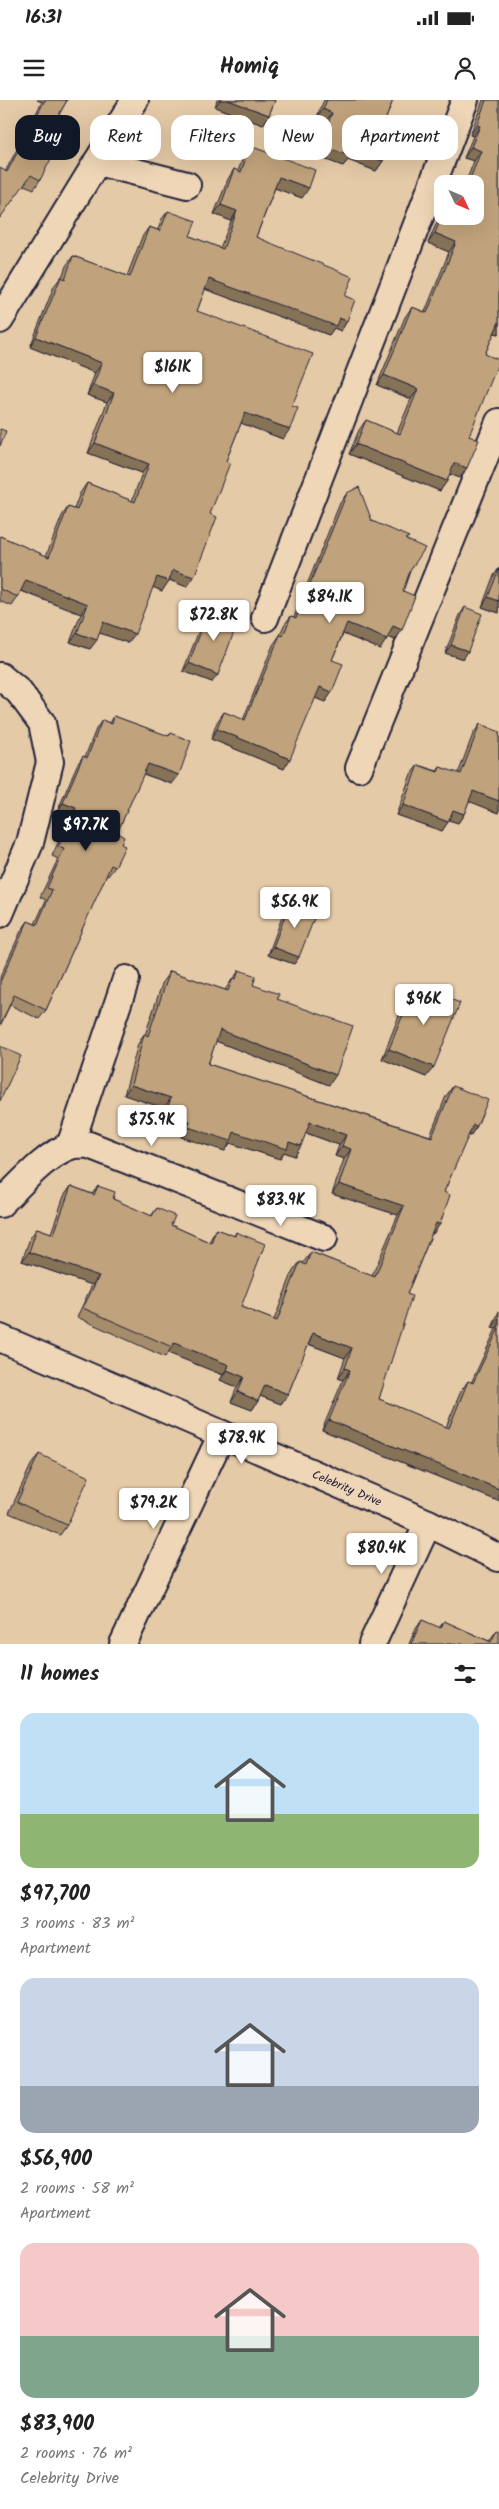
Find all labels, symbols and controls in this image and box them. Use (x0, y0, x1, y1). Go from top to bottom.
text: 16:31 (25, 3, 62, 33)
text: Homiq (220, 50, 279, 85)
icon: menu (20, 54, 48, 82)
icon: person (451, 54, 479, 82)
chip: Buy (15, 115, 80, 160)
chip: Rent (90, 115, 161, 160)
chip: Filters (171, 115, 254, 160)
chip: New (264, 115, 332, 160)
chip: Apartment (342, 115, 458, 160)
north arrow (434, 175, 484, 225)
map controls (434, 175, 484, 225)
pin: $161K (138, 352, 208, 394)
text: $161K (154, 355, 192, 380)
pin: $84.1K (289, 582, 371, 624)
text: $84.1K (307, 585, 353, 610)
pin: $72.8K (173, 600, 255, 642)
text: $72.8K (189, 603, 239, 628)
pin: $97.7K (45, 810, 127, 852)
text: $97.7K (63, 813, 109, 838)
pin: $56.9K (254, 886, 336, 929)
text: $56.9K (271, 890, 319, 915)
pin: $96K (394, 984, 454, 1026)
text: $96K (406, 987, 442, 1012)
pin: $75.9K (111, 1104, 193, 1147)
text: $75.9K (129, 1108, 175, 1133)
pin: $83.9K (240, 1184, 322, 1227)
text: $83.9K (256, 1188, 306, 1213)
pin: $78.9K (201, 1422, 283, 1465)
text: $78.9K (218, 1426, 266, 1451)
street label: Celebrity Drive (309, 1465, 385, 1512)
pin: $79.2K (113, 1488, 195, 1530)
text: $79.2K (130, 1491, 178, 1516)
pin: $80.4K (341, 1532, 423, 1575)
text: $80.4K (357, 1536, 407, 1561)
text: 11 homes (20, 1658, 99, 1691)
icon: filters (451, 1660, 479, 1688)
icon: home (205, 1745, 295, 1835)
text: $97,700 (20, 1878, 90, 1911)
text: 3 rooms · 83 m² (20, 1911, 134, 1936)
text: Apartment (20, 1936, 91, 1961)
icon: home (205, 2010, 295, 2100)
text: $56,900 (20, 2143, 92, 2176)
text: 2 rooms · 58 m² (20, 2176, 134, 2201)
text: Apartment (20, 2201, 91, 2226)
icon: home (205, 2275, 295, 2365)
text: $83,900 (20, 2408, 94, 2441)
text: 2 rooms · 76 m² (20, 2441, 132, 2466)
text: Celebrity Drive (20, 2466, 119, 2491)

